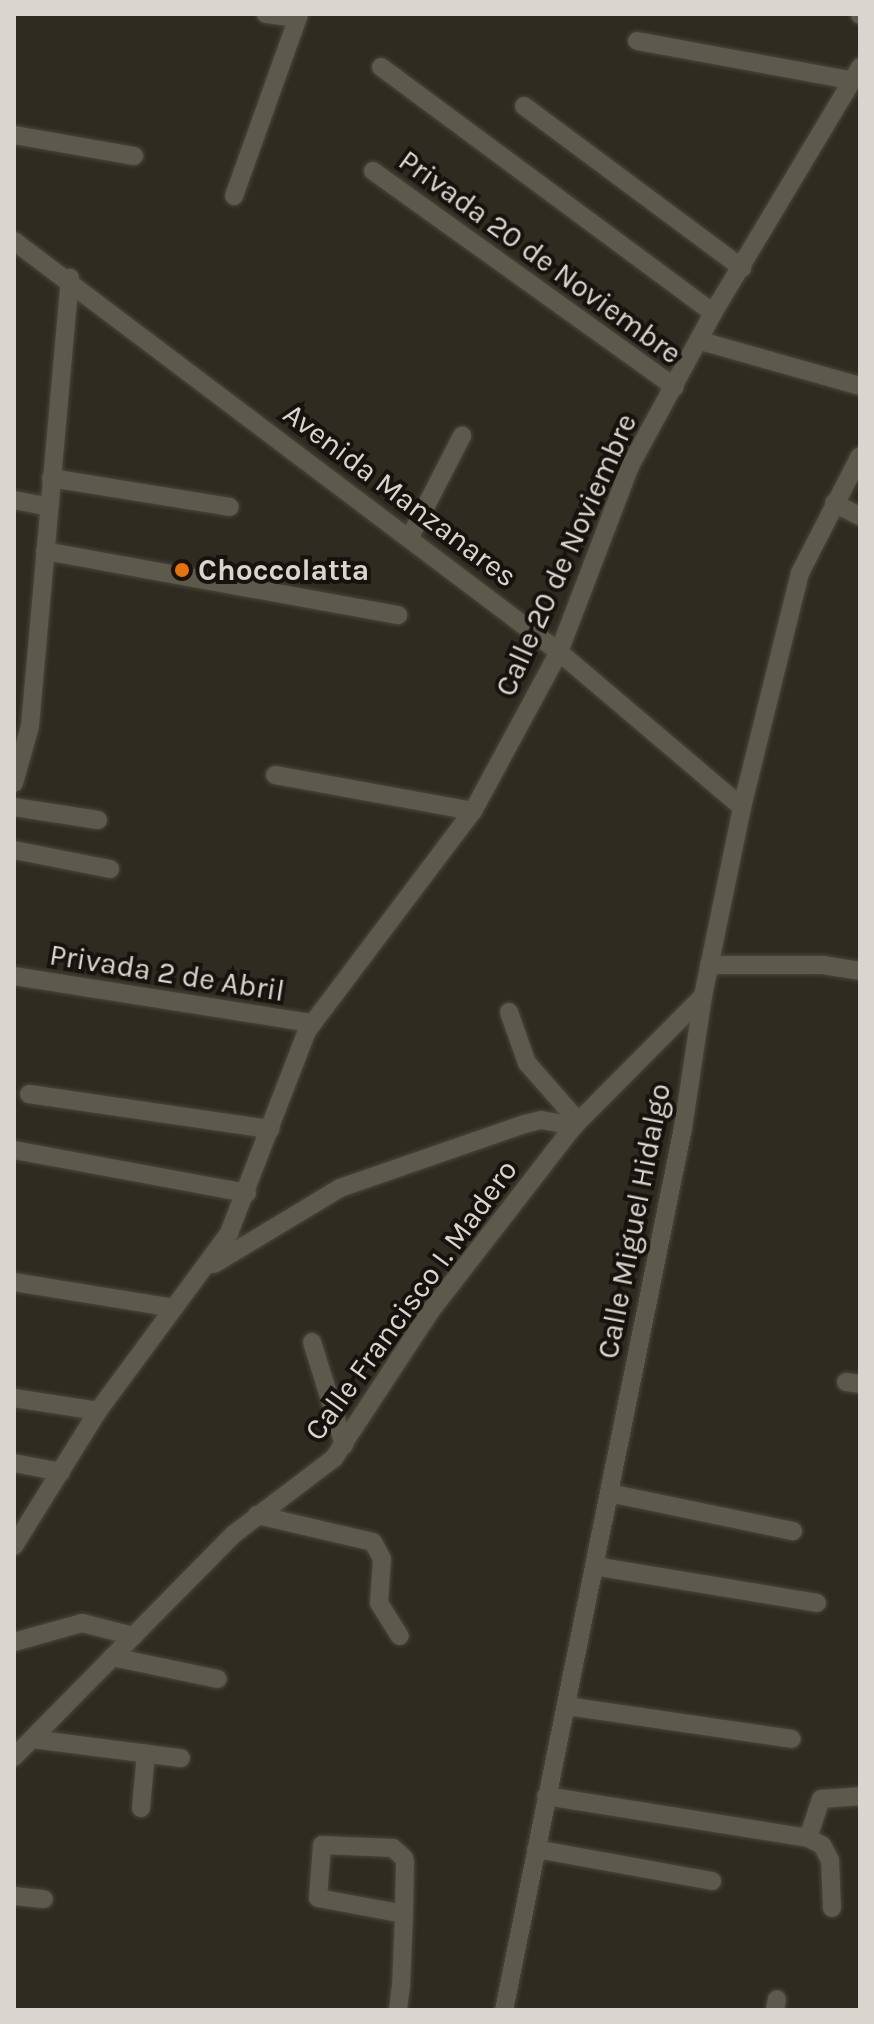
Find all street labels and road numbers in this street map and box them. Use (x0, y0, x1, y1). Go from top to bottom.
street label: Privada 20 de Noviembre (392, 142, 688, 372)
street label: Avenida Manzanares (276, 395, 524, 595)
street label: Calle 20 de Noviembre (487, 408, 645, 702)
street label: Privada 2 de Abril (47, 937, 287, 1009)
street label: Calle Miguel Hidalgo (590, 1080, 678, 1362)
street label: Calle Francisco I. Madero (297, 1153, 525, 1447)

